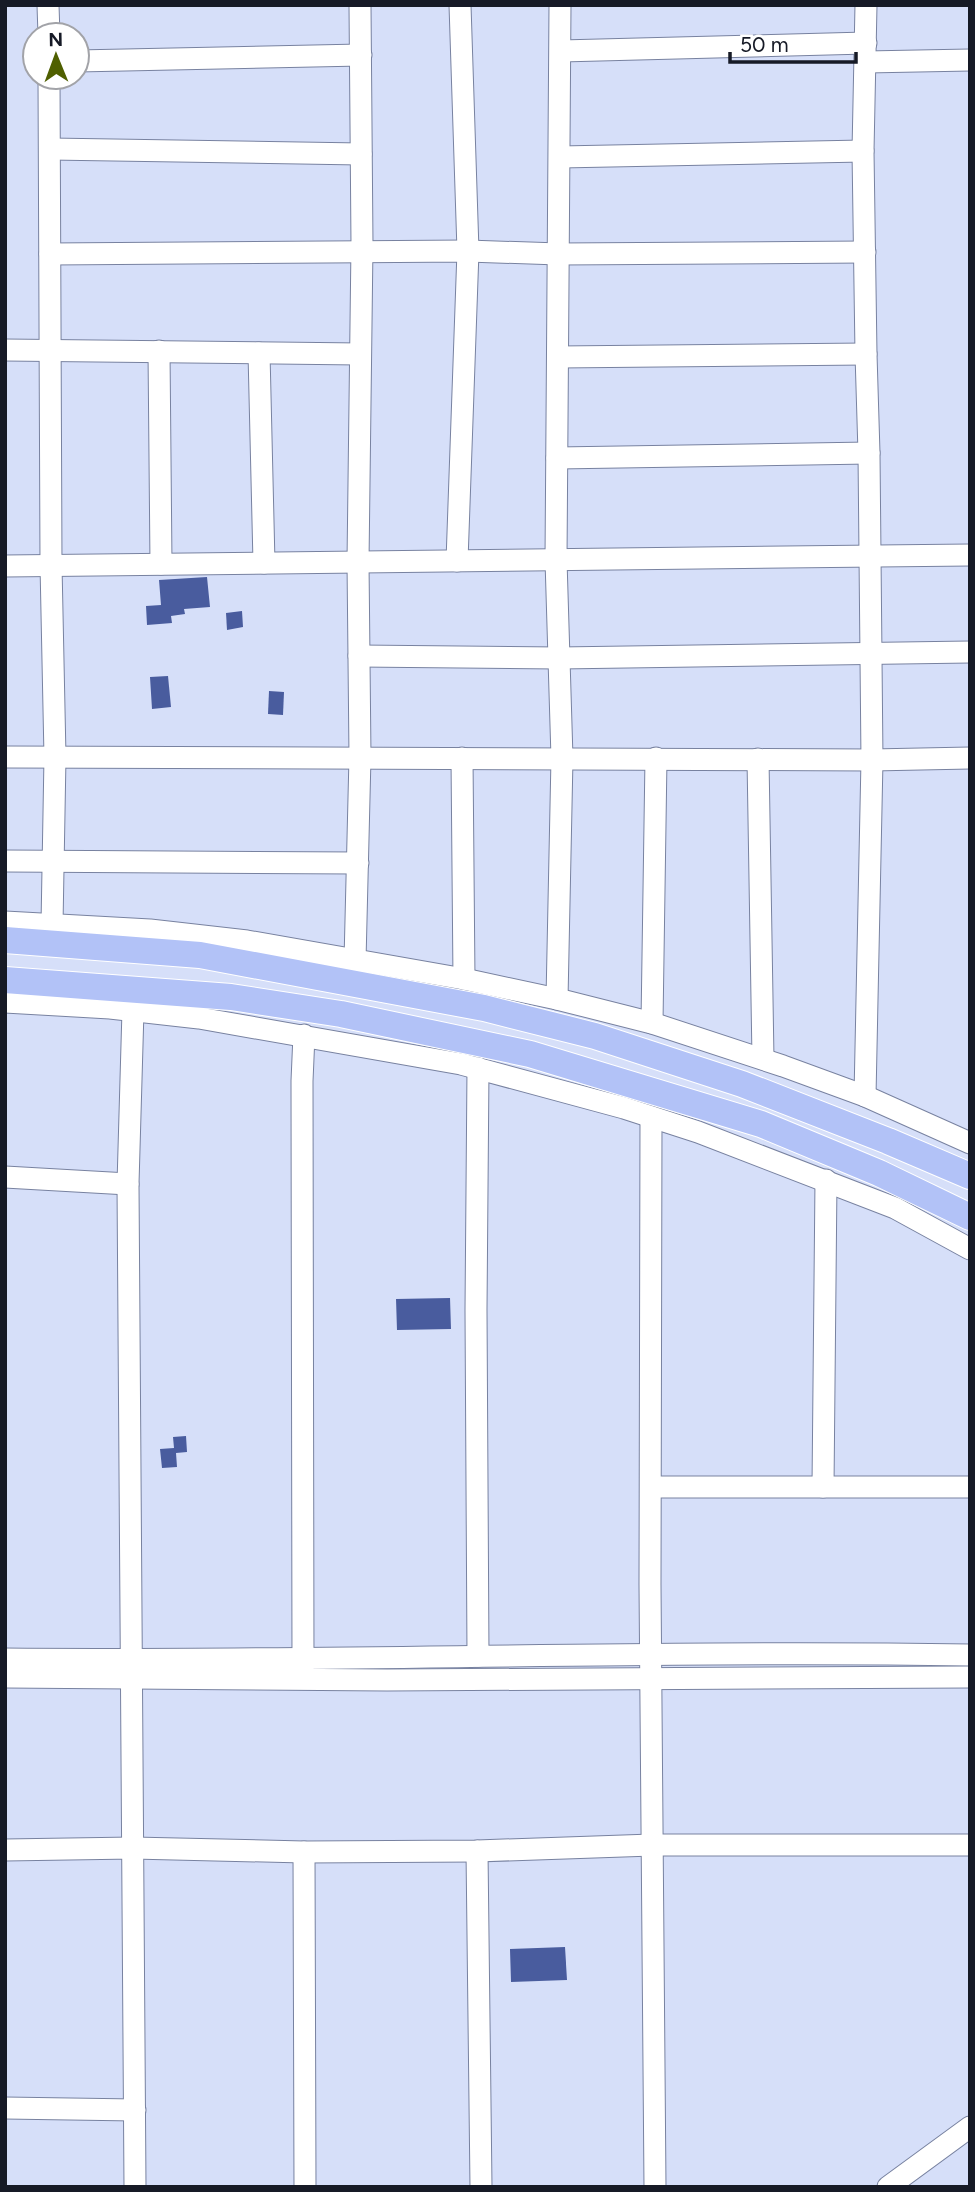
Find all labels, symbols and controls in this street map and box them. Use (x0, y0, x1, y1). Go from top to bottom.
north arrow (21, 21, 91, 91)
scale bar (730, 21, 856, 65)
text: N (48, 28, 63, 51)
text: 50 m (740, 32, 789, 57)

